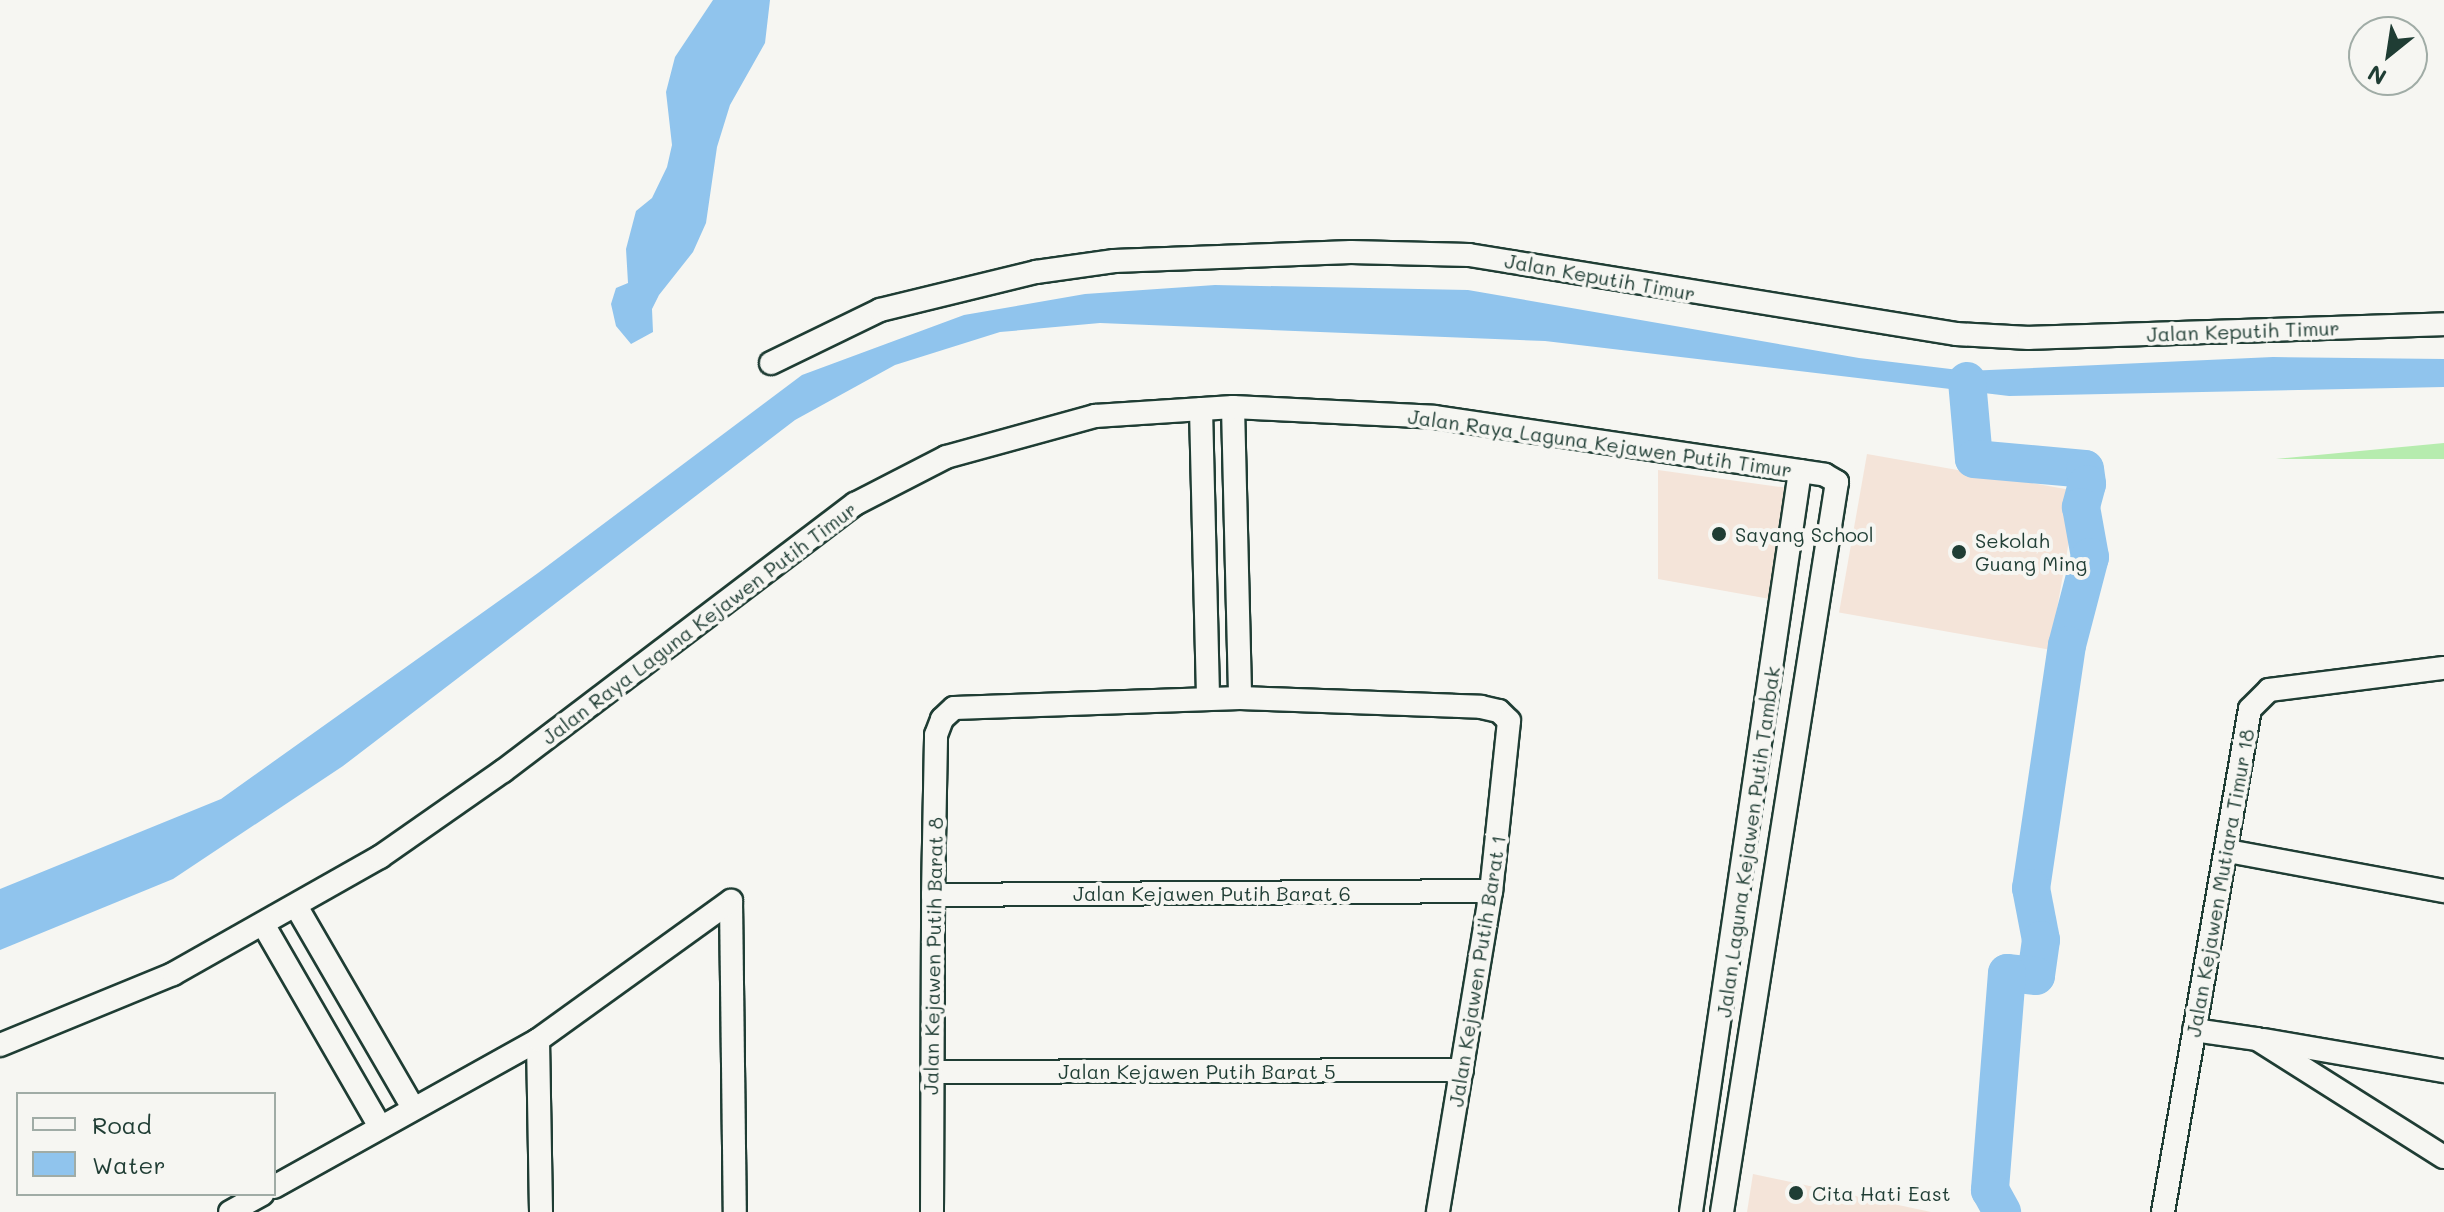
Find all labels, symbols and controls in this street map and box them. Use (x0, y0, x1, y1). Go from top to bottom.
north arrow (2348, 16, 2428, 96)
text: N (2362, 59, 2391, 92)
street label: Jalan Keputih Timur (1503, 248, 1697, 306)
street label: Jalan Keputih Timur (2146, 316, 2340, 346)
street label: Jalan Raya Laguna Kejawen Putih Timur (1406, 404, 1794, 482)
street label: Jalan Raya Laguna Kejawen Putih Timur (537, 497, 861, 749)
place label: Sayang School (1735, 522, 1874, 546)
marker: Sayang School (1710, 525, 1728, 543)
place label: Sekolah Guang Ming (1975, 528, 2087, 575)
marker: Sekolah Guang Ming (1950, 543, 1968, 561)
street label: Jalan Laguna Kejawen Putih Tambak (1711, 665, 1785, 1019)
street label: Jalan Kejawen Mutiara Timur 18 (2181, 727, 2259, 1039)
street label: Jalan Kejawen Putih Barat 8 (919, 817, 947, 1095)
street label: Jalan Kejawen Putih Barat 1 (1444, 833, 1510, 1109)
street label: Jalan Kejawen Putih Barat 6 (1073, 881, 1351, 905)
street label: Jalan Kejawen Putih Barat 5 (1058, 1059, 1336, 1083)
legend (16, 1092, 276, 1196)
text: Road (92, 1109, 152, 1140)
text: Water (92, 1149, 166, 1180)
place label: Cita Hati East (1812, 1181, 1951, 1205)
marker: Cita Hati East (1787, 1184, 1805, 1202)

